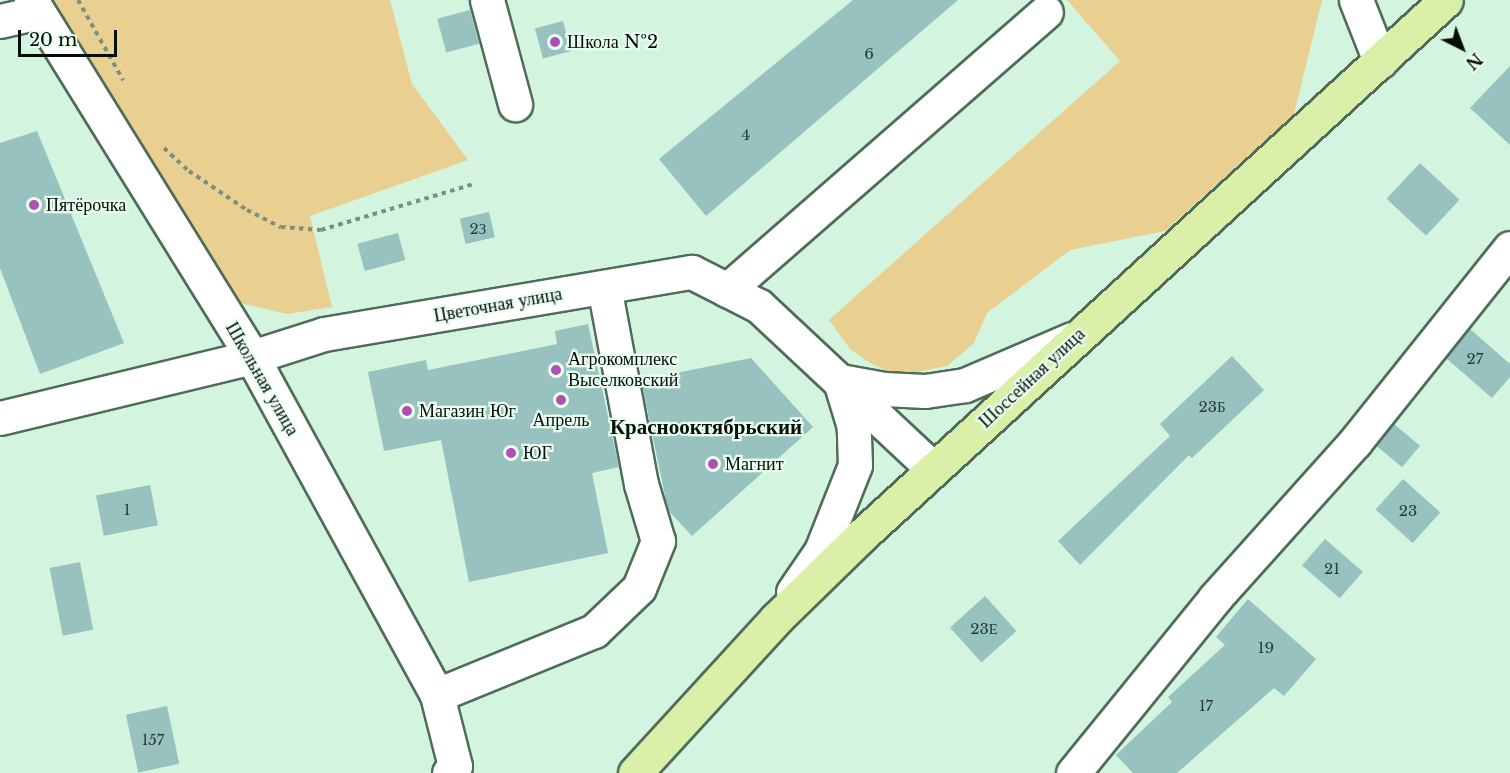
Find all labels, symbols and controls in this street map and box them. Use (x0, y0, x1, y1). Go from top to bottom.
scale bar (21, 18, 120, 56)
north arrow (1432, 18, 1492, 78)
text: 20 m (29, 29, 77, 51)
place label: Школа №2 (567, 31, 658, 53)
marker: Школа №2 (548, 35, 562, 49)
house number: 6 (864, 45, 874, 63)
text: N (1462, 49, 1486, 74)
house number: 4 (742, 126, 750, 144)
place label: Пятёрочка (46, 194, 126, 216)
marker: Пятёрочка (27, 198, 41, 212)
house number: 2З (470, 220, 486, 238)
street label: Цветочная улица (432, 283, 564, 327)
street label: Школьная улица (221, 318, 303, 440)
street label: Шоссейная улица (975, 323, 1089, 433)
place label: Агрокомплекс Выселковский (568, 349, 679, 392)
house number: 27 (1467, 350, 1483, 368)
marker: Агрокомплекс Выселковский (549, 363, 563, 377)
marker: Апрель (554, 393, 568, 407)
house number: 23Б (1198, 398, 1226, 416)
place label: Магазин Юг (419, 400, 516, 422)
marker: Магазин Юг (400, 404, 414, 418)
place label: Апрель (533, 409, 589, 431)
district label: Краснооктябрьский (610, 414, 802, 440)
place label: ЮГ (523, 442, 552, 464)
marker: ЮГ (504, 446, 518, 460)
place label: Магнит (725, 453, 784, 475)
marker: Магнит (706, 457, 720, 471)
house number: 1 (124, 501, 130, 519)
house number: 23 (1399, 502, 1417, 520)
house number: 21 (1324, 560, 1340, 578)
house number: 23Е (970, 620, 998, 638)
house number: 19 (1258, 639, 1274, 657)
house number: 17 (1199, 697, 1213, 715)
house number: 157 (142, 731, 164, 749)

